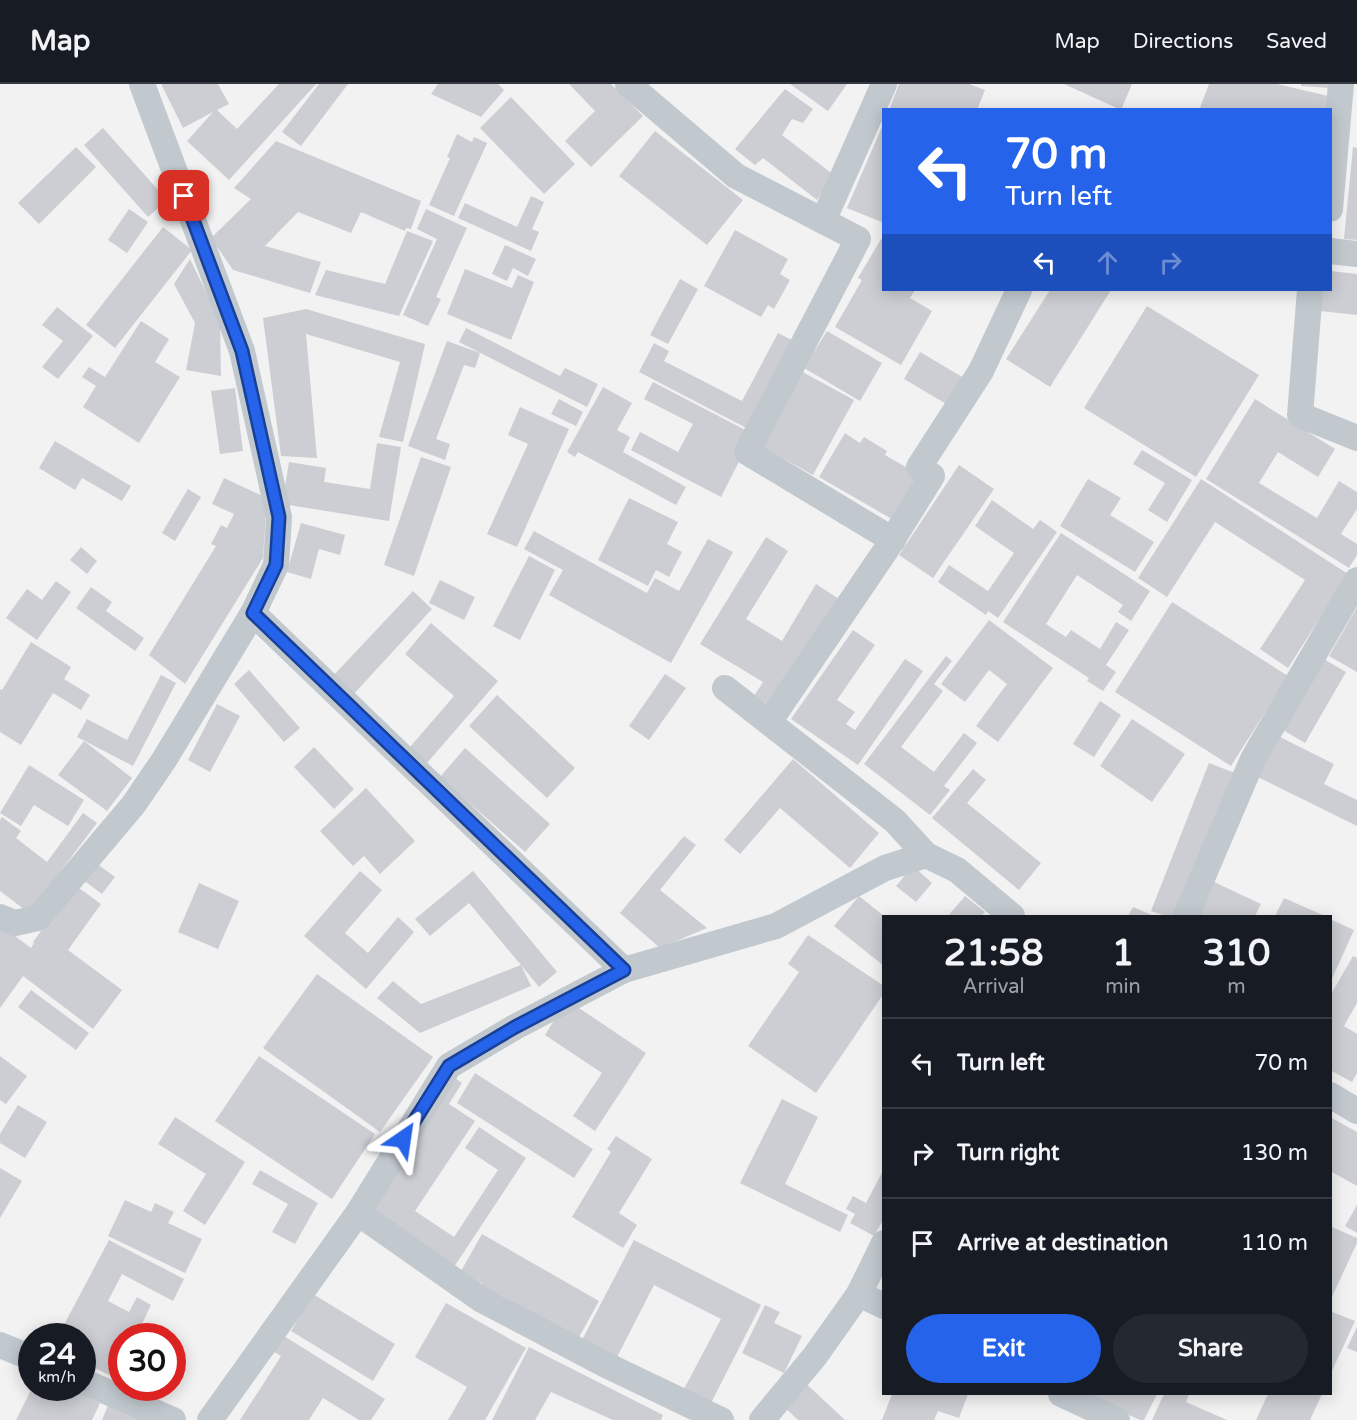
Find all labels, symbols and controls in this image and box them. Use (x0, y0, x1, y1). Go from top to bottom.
text: Map (30, 24, 90, 58)
text: Map (1054, 29, 1100, 54)
text: Directions (1133, 29, 1233, 54)
text: Saved (1266, 29, 1327, 54)
text: 70 m (1005, 129, 1107, 180)
icon: left (906, 132, 984, 210)
pin (158, 170, 209, 221)
icon: arrive (167, 179, 200, 212)
text: Turn left (1005, 180, 1112, 213)
icon: left (1028, 246, 1061, 279)
icon: ahead (1091, 246, 1124, 279)
icon: right (1154, 246, 1187, 279)
text: 21:58 (944, 932, 1044, 975)
text: 1 (1112, 932, 1134, 975)
text: 310 (1202, 932, 1270, 975)
text: Arrival (963, 975, 1025, 999)
text: min (1105, 975, 1141, 999)
text: m (1227, 975, 1246, 999)
icon: left (906, 1047, 939, 1080)
text: Turn left (957, 1050, 1045, 1076)
text: 70 m (1254, 1050, 1308, 1076)
position arrow (371, 1107, 435, 1171)
icon: right (906, 1137, 939, 1170)
text: Turn right (957, 1140, 1059, 1166)
text: 130 m (1241, 1140, 1308, 1166)
icon: arrive (906, 1227, 939, 1260)
text: Arrive at destination (957, 1230, 1168, 1256)
text: 110 m (1241, 1230, 1308, 1256)
button: Exit (906, 1314, 1101, 1383)
button: Share (1113, 1314, 1308, 1383)
speed limit sign: 30 (108, 1323, 186, 1401)
text: 24 (38, 1336, 76, 1373)
text: km/h (38, 1368, 76, 1386)

